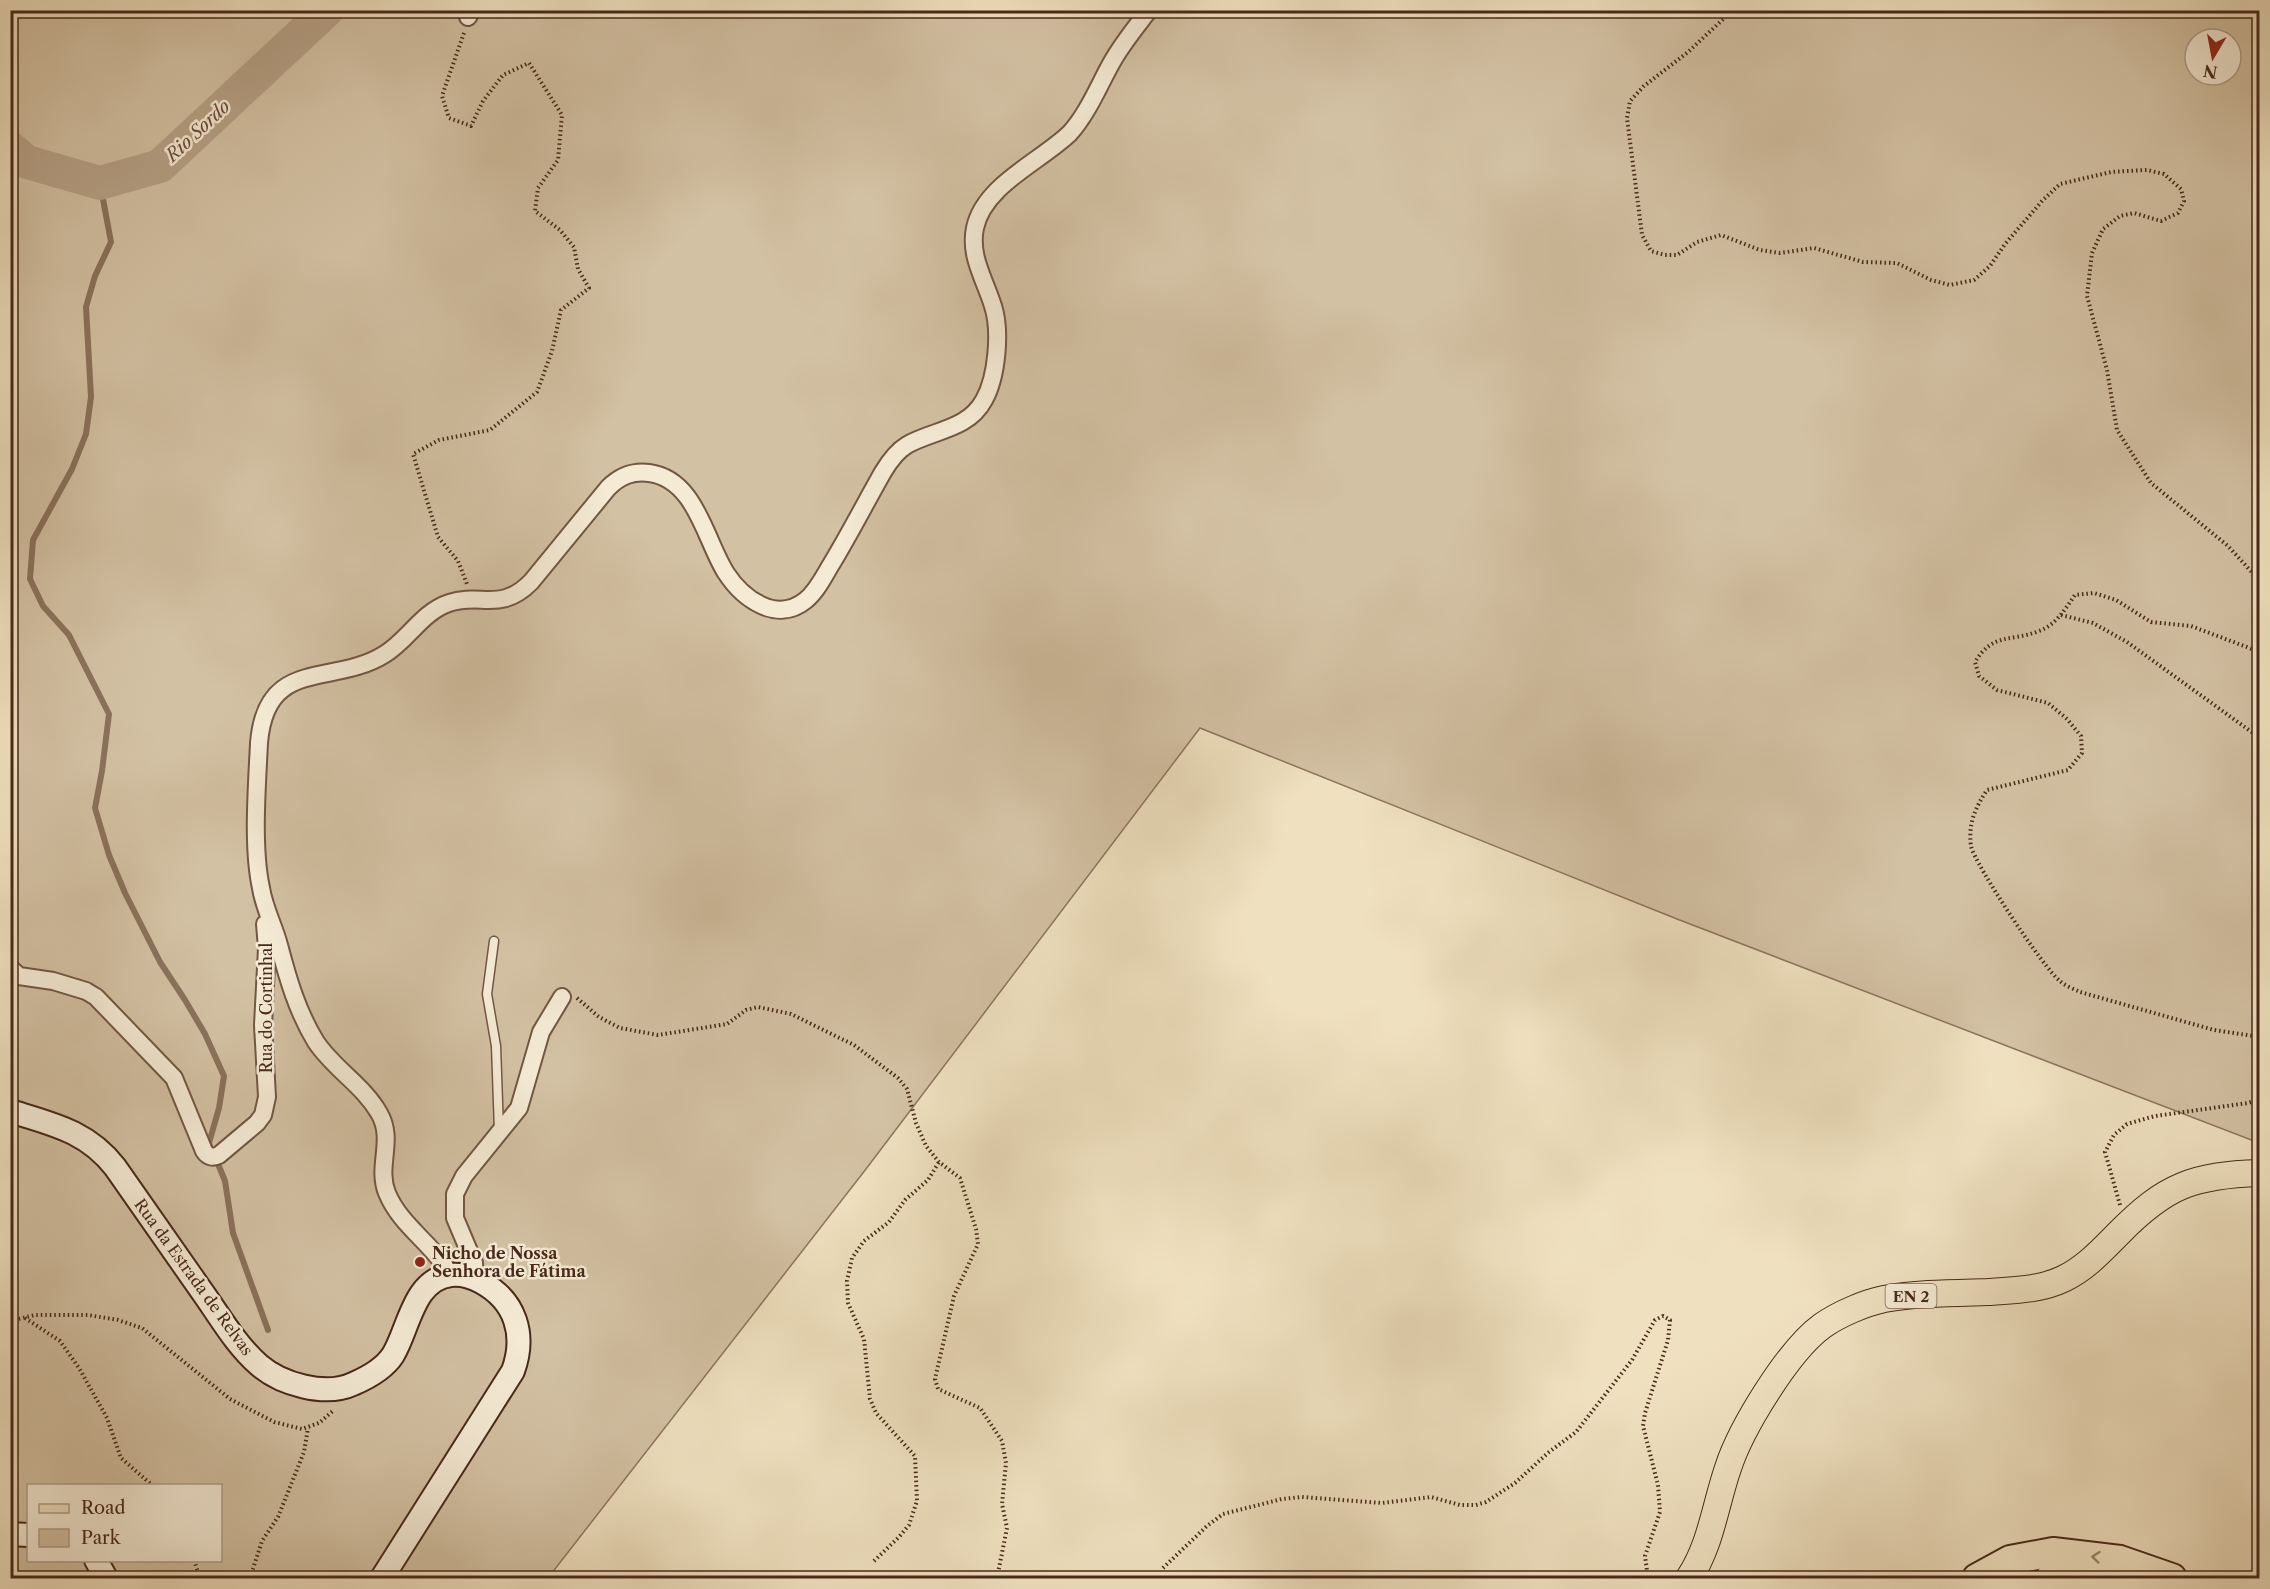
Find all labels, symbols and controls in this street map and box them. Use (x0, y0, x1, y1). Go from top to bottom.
north arrow (2183, 27, 2243, 87)
text: N (2202, 61, 2219, 83)
water label: Rio Sordo (160, 96, 235, 168)
street label: Rua do Cortinhal (256, 942, 276, 1073)
street label: Rua da Estrada de Relvas (130, 1195, 258, 1359)
place label: Nicho de Nossa Senhora de Fátima (432, 1243, 586, 1281)
marker: Nicho de Nossa Senhora de Fátima (413, 1255, 427, 1269)
road number: EN 2 (1886, 1284, 1936, 1308)
legend (27, 1484, 222, 1562)
text: Road (81, 1497, 126, 1519)
text: Park (81, 1527, 122, 1549)
one-way arrow (2091, 1551, 2100, 1564)

